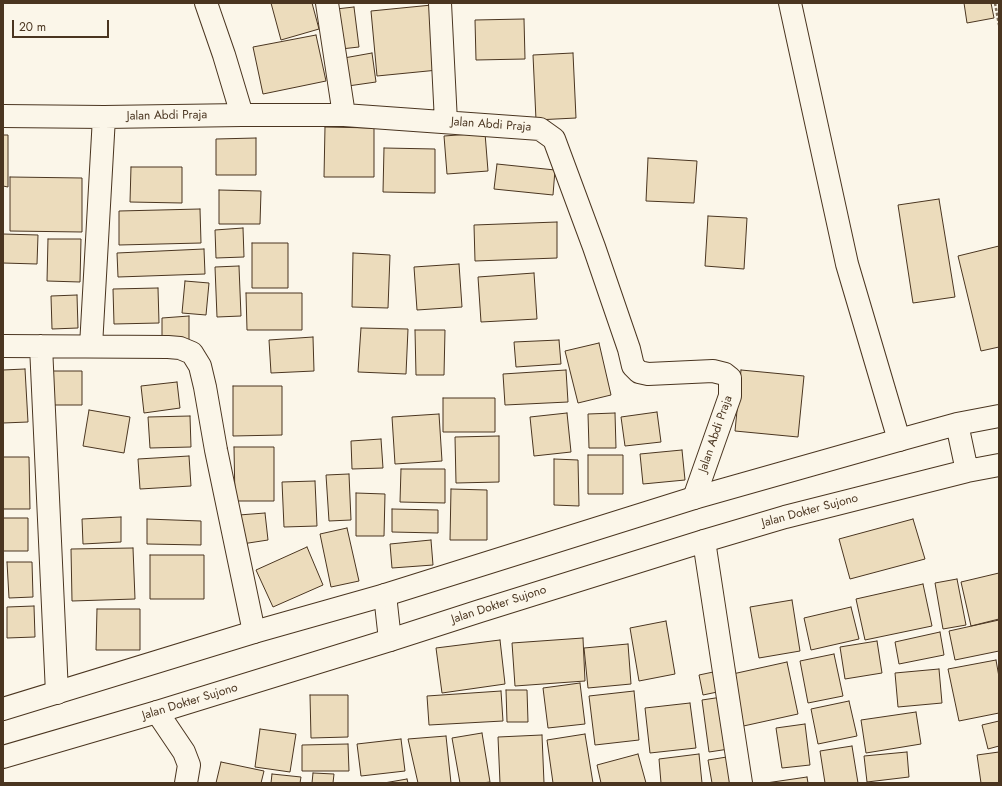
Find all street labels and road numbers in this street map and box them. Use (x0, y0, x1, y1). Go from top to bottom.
street label: Jalan Abdi Praja (127, 108, 207, 124)
street label: Jalan Abdi Praja (450, 115, 532, 135)
street label: Jalan Abdi Praja (696, 394, 736, 474)
street label: Jalan Dokter Sujono (760, 491, 860, 531)
street label: Jalan Dokter Sujono (450, 583, 548, 627)
street label: Jalan Dokter Sujono (140, 681, 240, 723)

